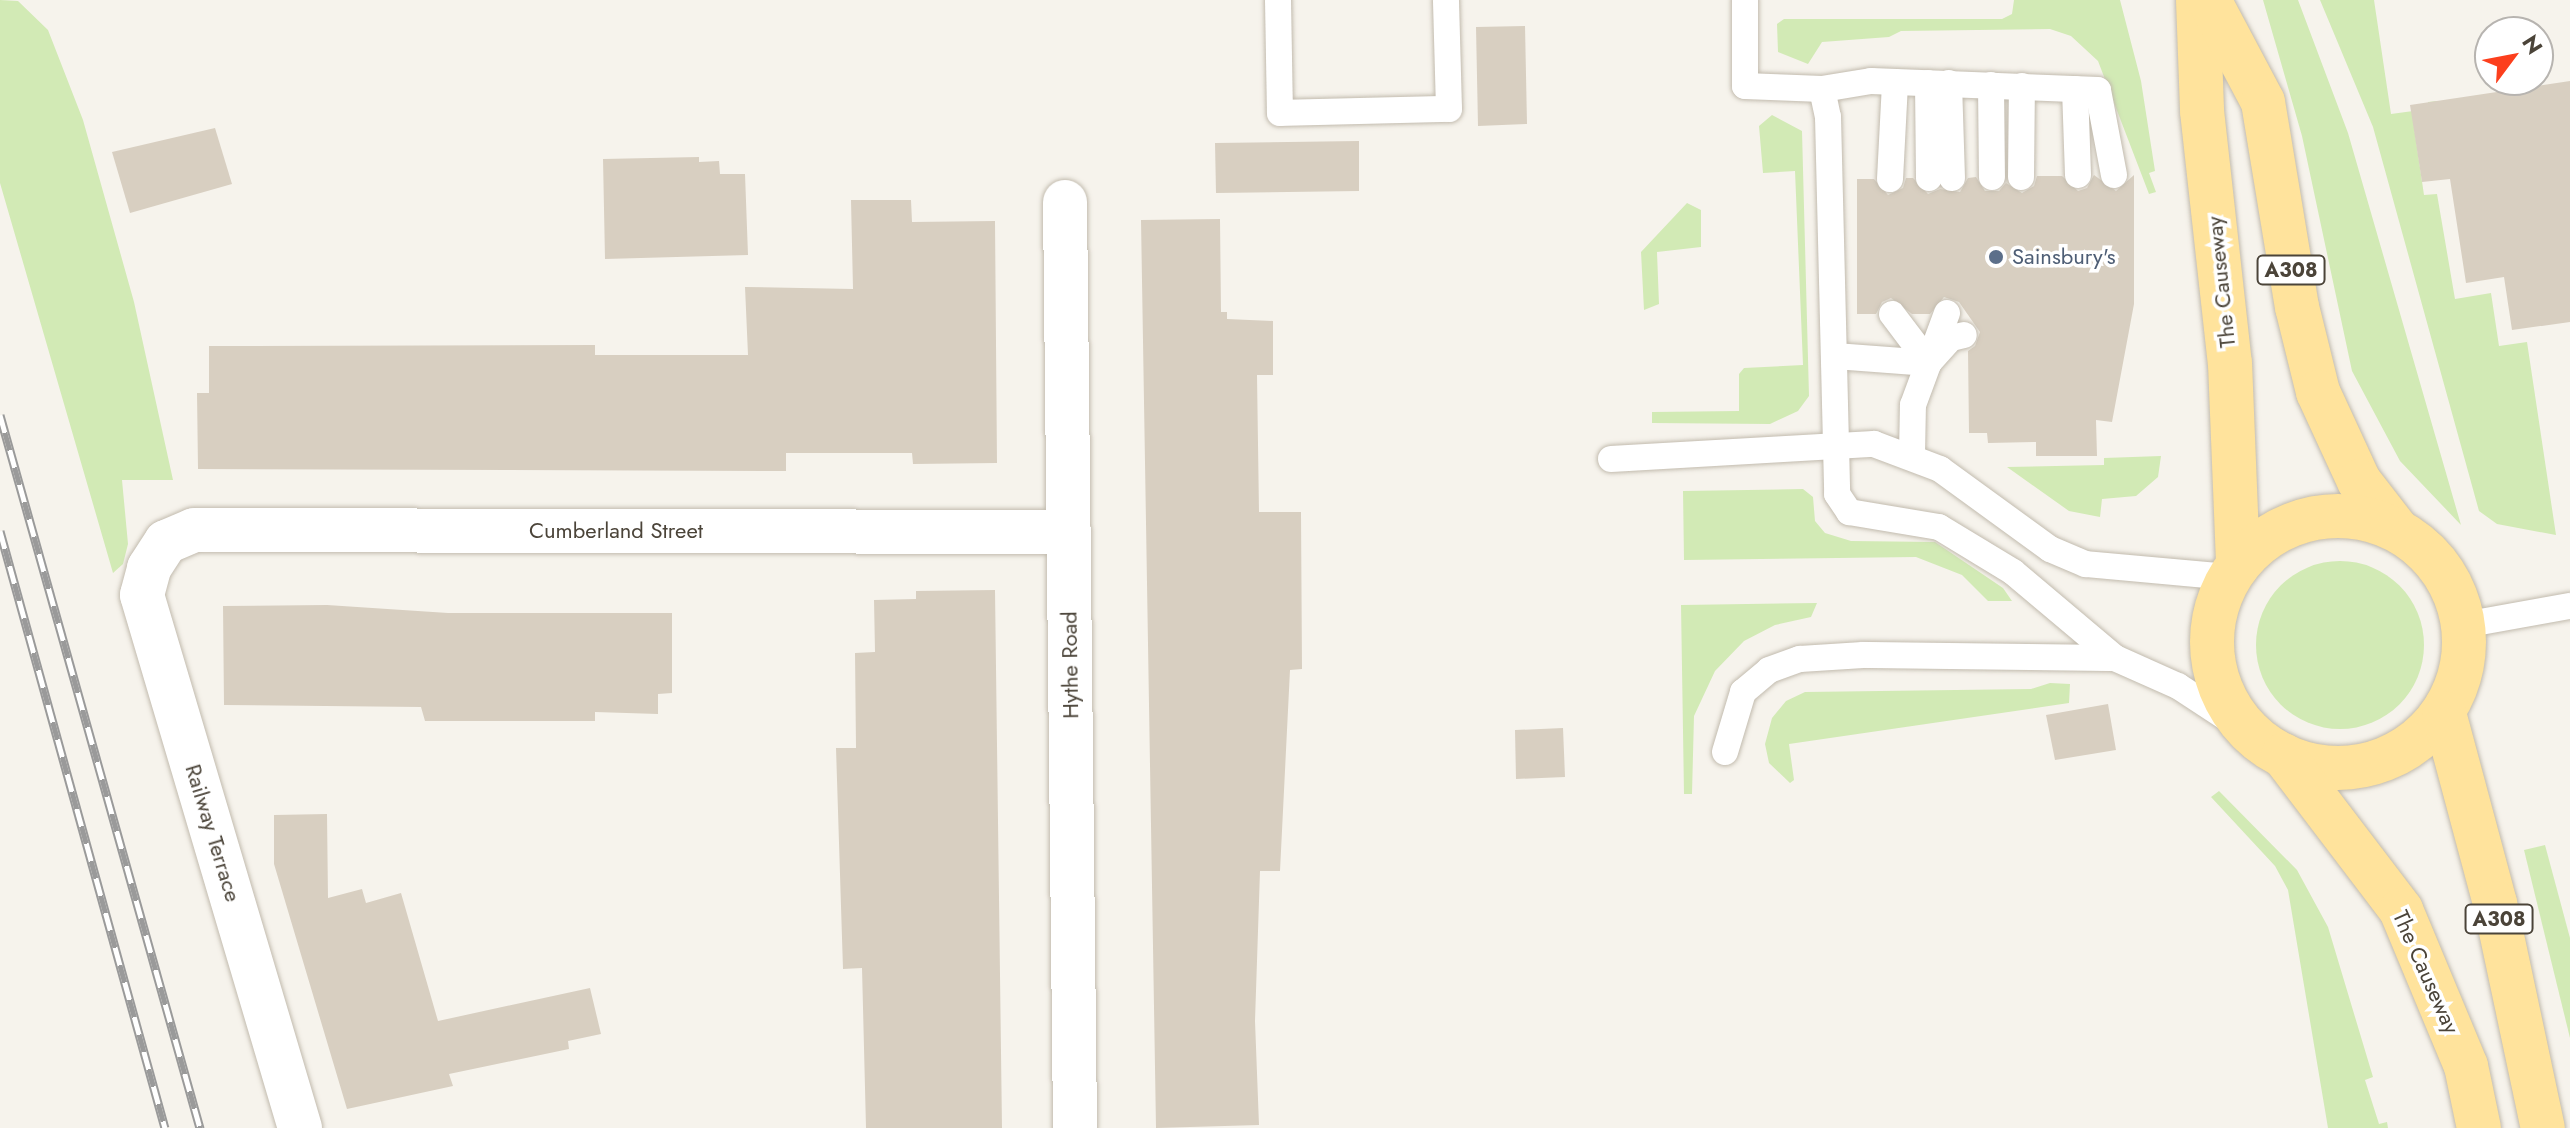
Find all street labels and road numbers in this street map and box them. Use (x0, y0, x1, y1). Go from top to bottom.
street label: The Causeway (2201, 215, 2241, 349)
road number: A308 (2255, 254, 2327, 286)
street label: Cumberland Street (529, 518, 703, 544)
street label: Hythe Road (1056, 611, 1084, 719)
street label: Railway Terrace (180, 761, 246, 905)
road number: A308 (2463, 903, 2535, 935)
street label: The Causeway (2387, 906, 2465, 1038)

